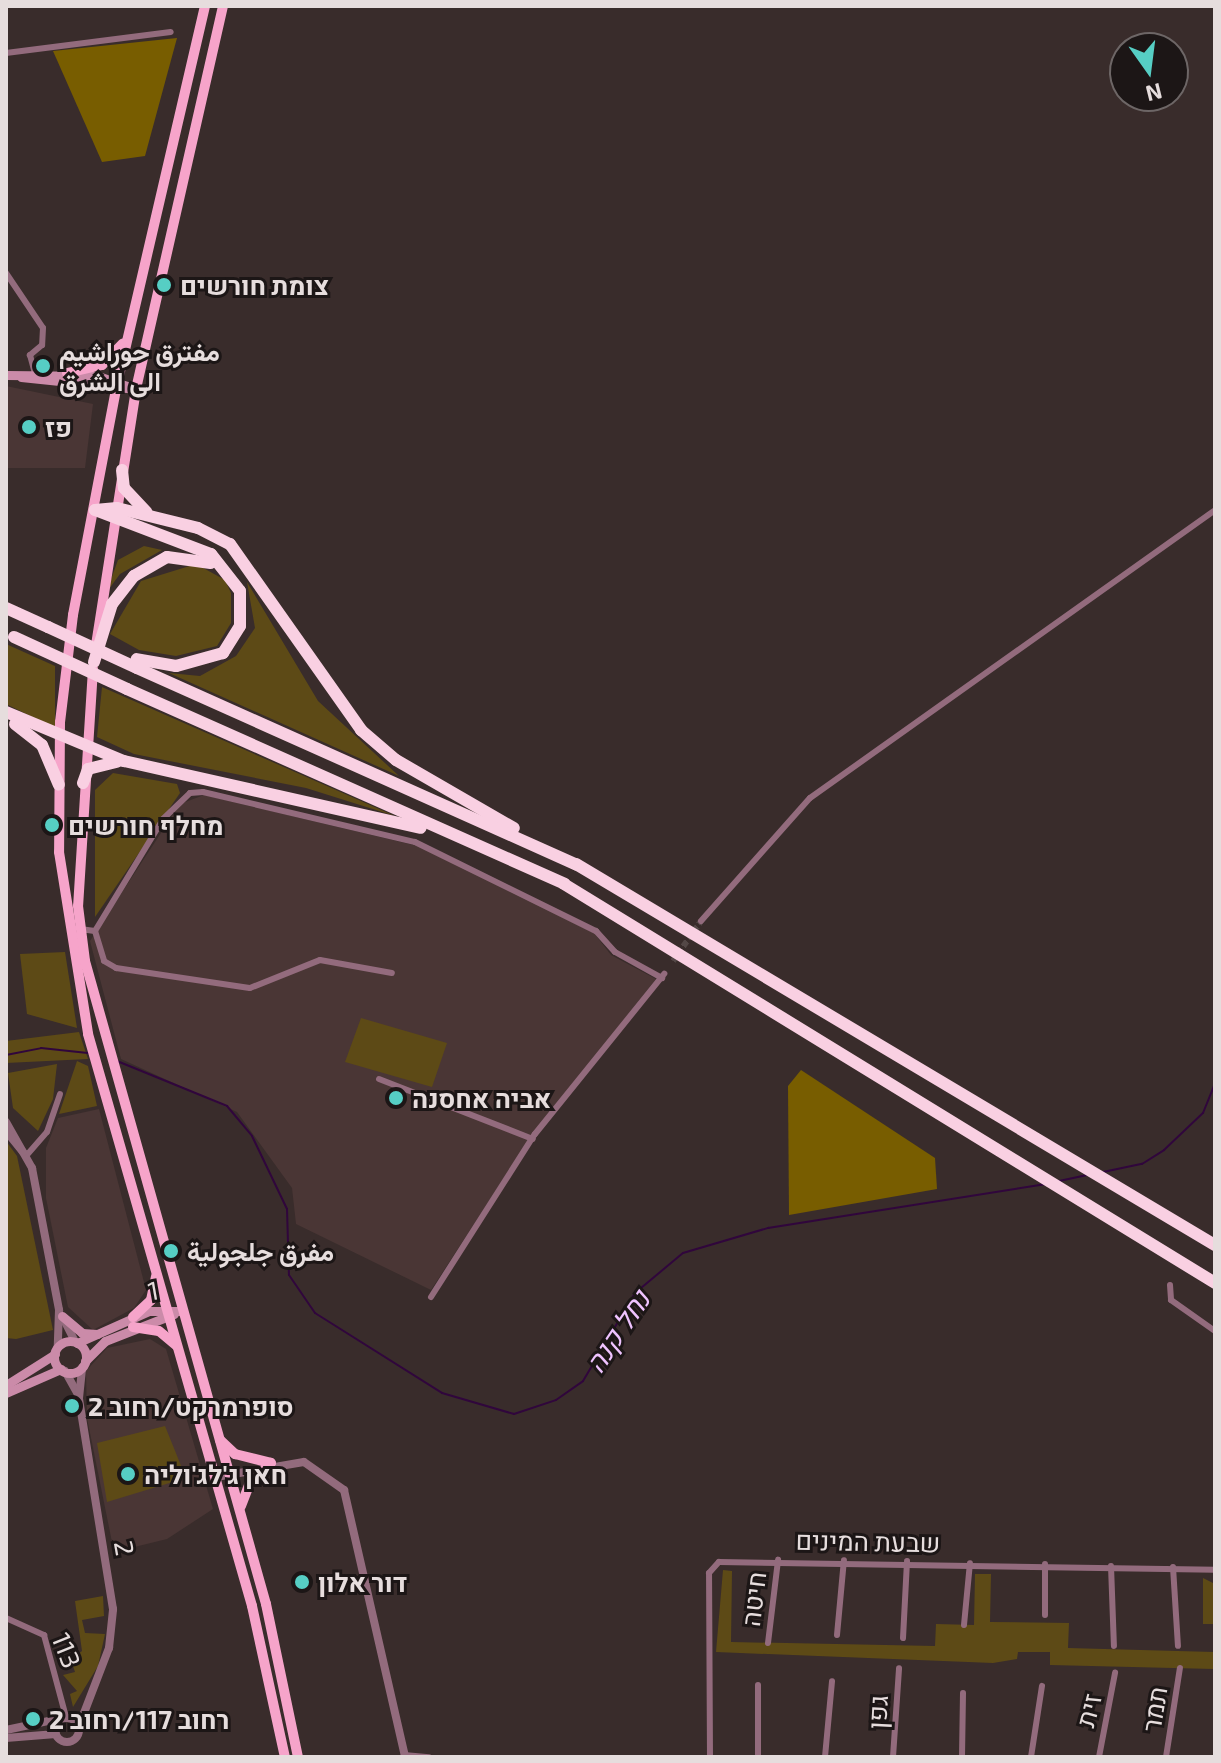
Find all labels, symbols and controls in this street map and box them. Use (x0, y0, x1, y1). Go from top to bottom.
north arrow (1109, 32, 1189, 112)
text: N (1143, 79, 1165, 108)
place label: צומת חורשים (180, 269, 329, 301)
marker: צומת חורשים (155, 276, 173, 294)
place label: مفترق حوراشيم الى الشرق (59, 335, 220, 396)
marker: مفترق حوراشيم الى الشرق (34, 357, 52, 375)
place label: פז (45, 411, 72, 443)
marker: פז (20, 418, 38, 436)
place label: מחלף חורשים (68, 809, 223, 841)
marker: מחלף חורשים (43, 816, 61, 834)
place label: אביה אחסנה (412, 1082, 551, 1114)
marker: אביה אחסנה (387, 1089, 405, 1107)
place label: مفرق جلجولية (187, 1235, 334, 1267)
marker: مفرق جلجولية (162, 1242, 180, 1260)
street label: 1 (145, 1274, 161, 1306)
water label: נחל קנה (577, 1284, 657, 1378)
place label: סופרמרקט/רחוב 2 (88, 1390, 294, 1422)
marker: סופרמרקט/רחוב 2 (63, 1397, 81, 1415)
place label: חאן ג'לג'וליה (144, 1458, 287, 1490)
marker: חאן ג'לג'וליה (119, 1465, 137, 1483)
street label: שבעת המינים (795, 1524, 941, 1558)
street label: 2 (108, 1538, 142, 1558)
place label: דור אלון (318, 1566, 407, 1598)
street label: חיטה (734, 1570, 772, 1628)
marker: דור אלון (293, 1573, 311, 1591)
street label: 113 (46, 1628, 88, 1672)
street label: תמר (1135, 1684, 1173, 1734)
street label: זית (1069, 1690, 1107, 1730)
street label: גפן (861, 1694, 893, 1730)
place label: רחוב 117/רחוב 2 (49, 1703, 229, 1735)
marker: רחוב 117/רחוב 2 (24, 1710, 42, 1728)

